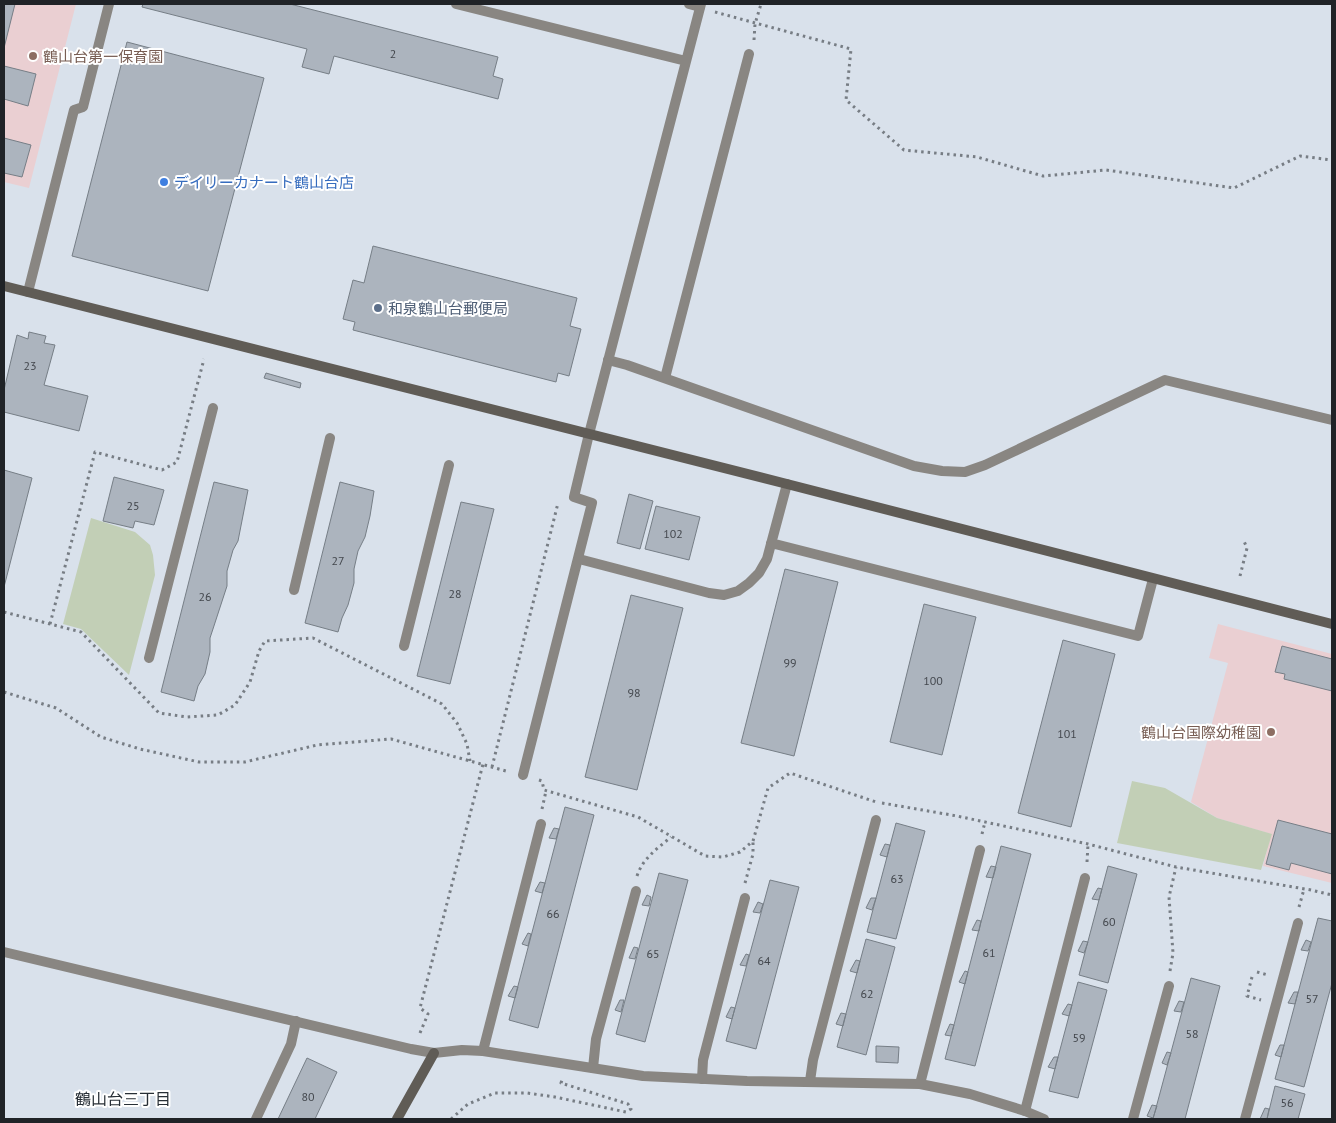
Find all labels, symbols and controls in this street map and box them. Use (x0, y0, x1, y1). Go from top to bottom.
house number: 2 (390, 46, 396, 61)
place label: 鶴山台第一保育園 (43, 47, 163, 66)
marker: 鶴山台第一保育園 (27, 50, 39, 62)
place label: デイリーカナート鶴山台店 (174, 173, 354, 192)
marker: デイリーカナート鶴山台店 (158, 176, 170, 188)
place label: 和泉鶴山台郵便局 (388, 299, 508, 318)
marker: 和泉鶴山台郵便局 (372, 302, 384, 314)
house number: 23 (23, 358, 37, 373)
house number: 25 (126, 498, 140, 513)
house number: 102 (663, 526, 683, 541)
house number: 27 (331, 553, 345, 568)
house number: 28 (448, 586, 462, 601)
house number: 26 (198, 589, 212, 604)
house number: 99 (783, 655, 797, 670)
house number: 100 (923, 673, 943, 688)
house number: 98 (627, 685, 641, 700)
place label: 鶴山台国際幼稚園 (1141, 723, 1261, 742)
house number: 101 (1057, 726, 1077, 741)
marker: 鶴山台国際幼稚園 (1265, 726, 1277, 738)
house number: 63 (890, 871, 904, 886)
house number: 66 (546, 906, 560, 921)
house number: 60 (1102, 914, 1116, 929)
house number: 61 (982, 945, 996, 960)
house number: 65 (646, 946, 660, 961)
house number: 64 (757, 953, 771, 968)
house number: 62 (860, 986, 874, 1001)
house number: 57 (1305, 991, 1319, 1006)
house number: 58 (1185, 1026, 1199, 1041)
house number: 59 (1072, 1030, 1086, 1045)
district label: 鶴山台三丁目 (75, 1089, 171, 1109)
house number: 80 (301, 1089, 315, 1104)
house number: 56 (1280, 1095, 1294, 1110)

